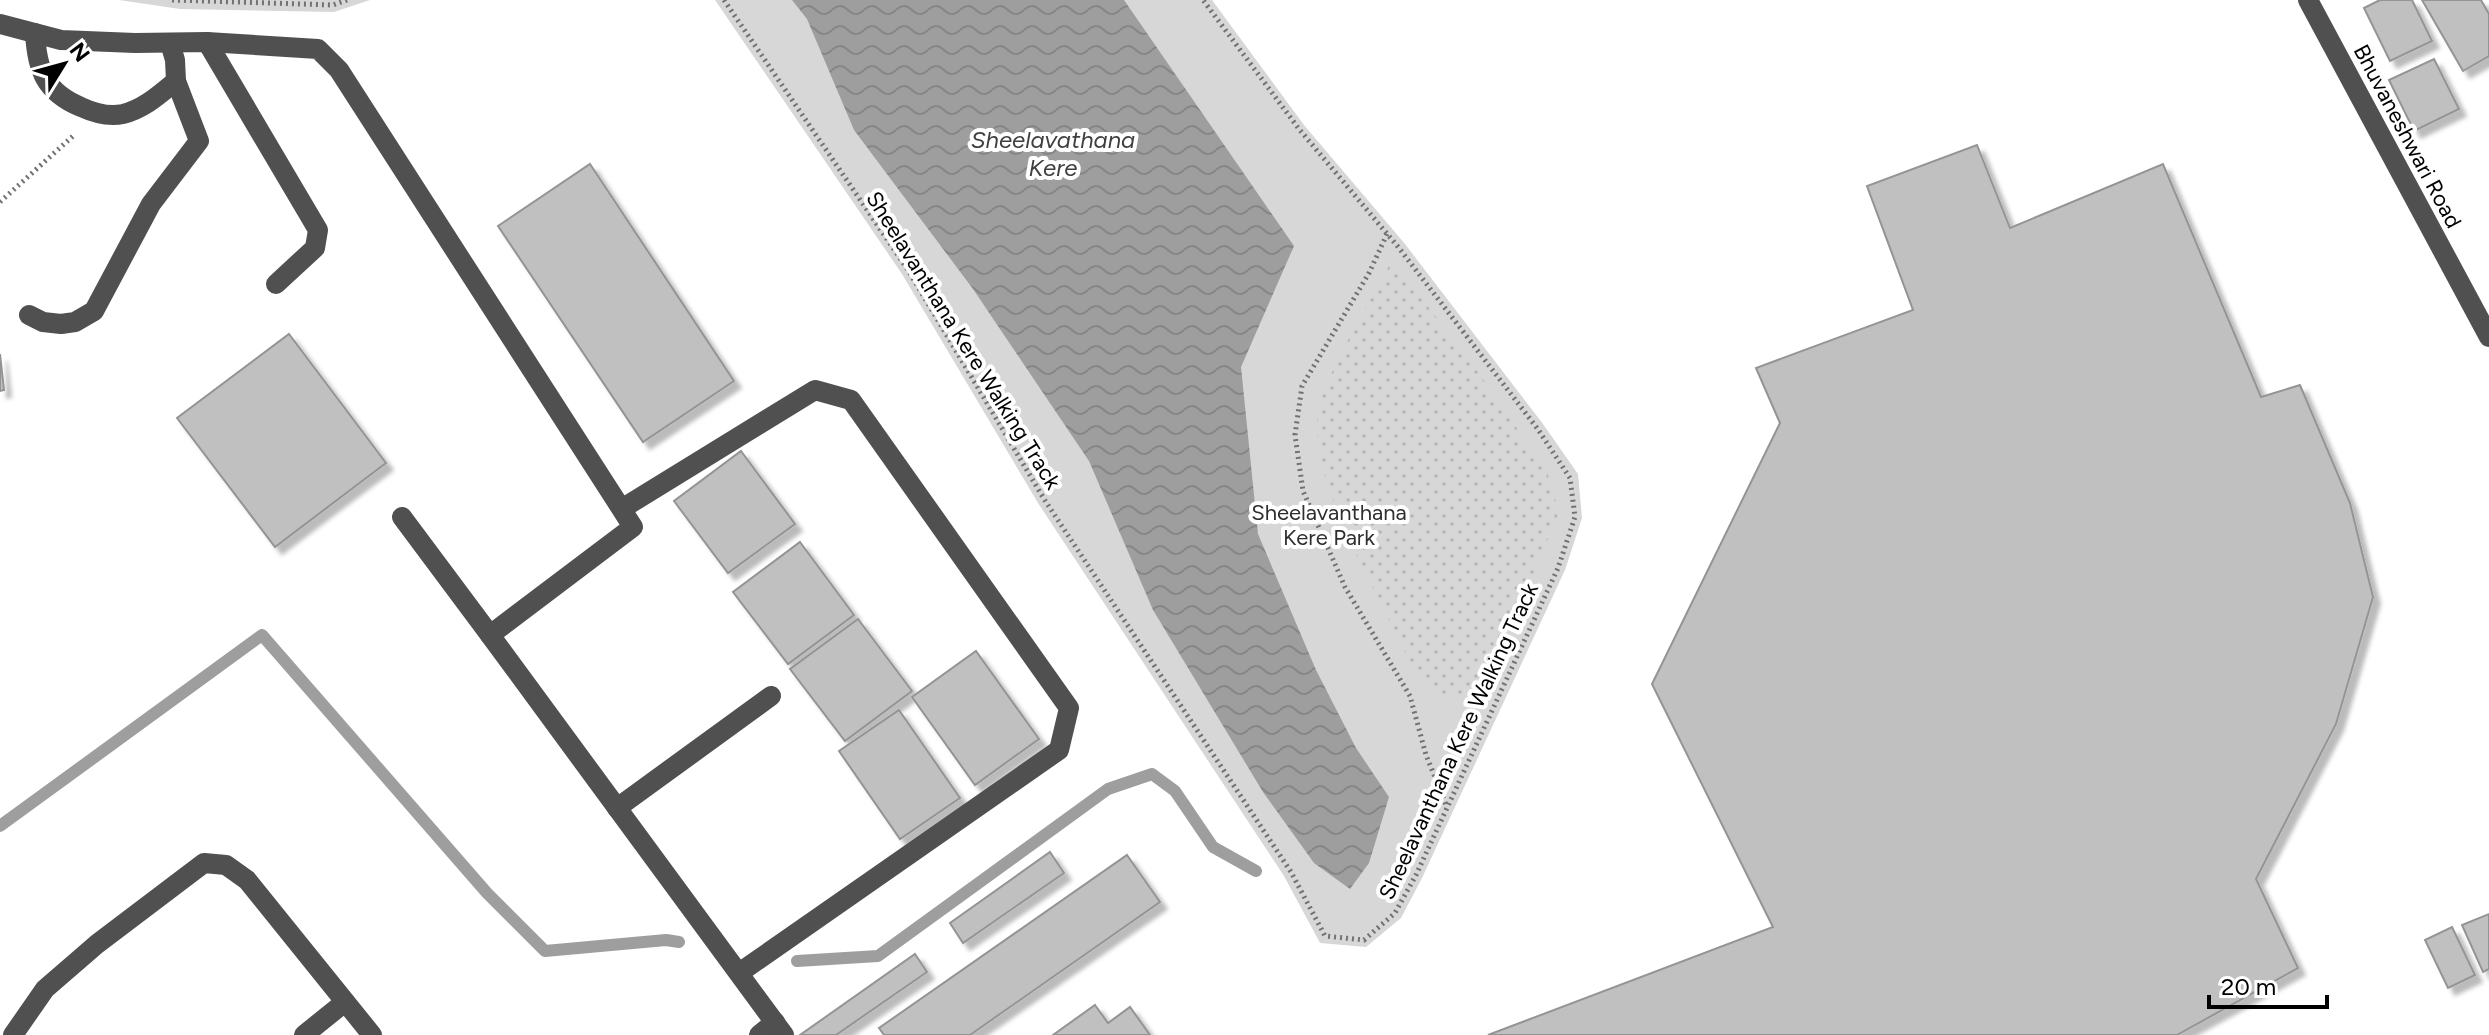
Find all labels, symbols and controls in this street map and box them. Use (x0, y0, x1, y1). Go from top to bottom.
north arrow (24, 24, 104, 104)
text: N (64, 37, 95, 67)
street label: Bhuvaneshwari Road (2348, 40, 2467, 233)
water label: Sheelavathana Kere (971, 125, 1135, 182)
street label: Sheelavanthana Kere Walking Track (860, 186, 1067, 495)
park label: Sheelavanthana Kere Park (1251, 499, 1407, 551)
street label: Sheelavanthana Kere Walking Track (1373, 578, 1544, 904)
scale bar (2209, 959, 2327, 1009)
text: 20 m (2221, 972, 2276, 1001)

